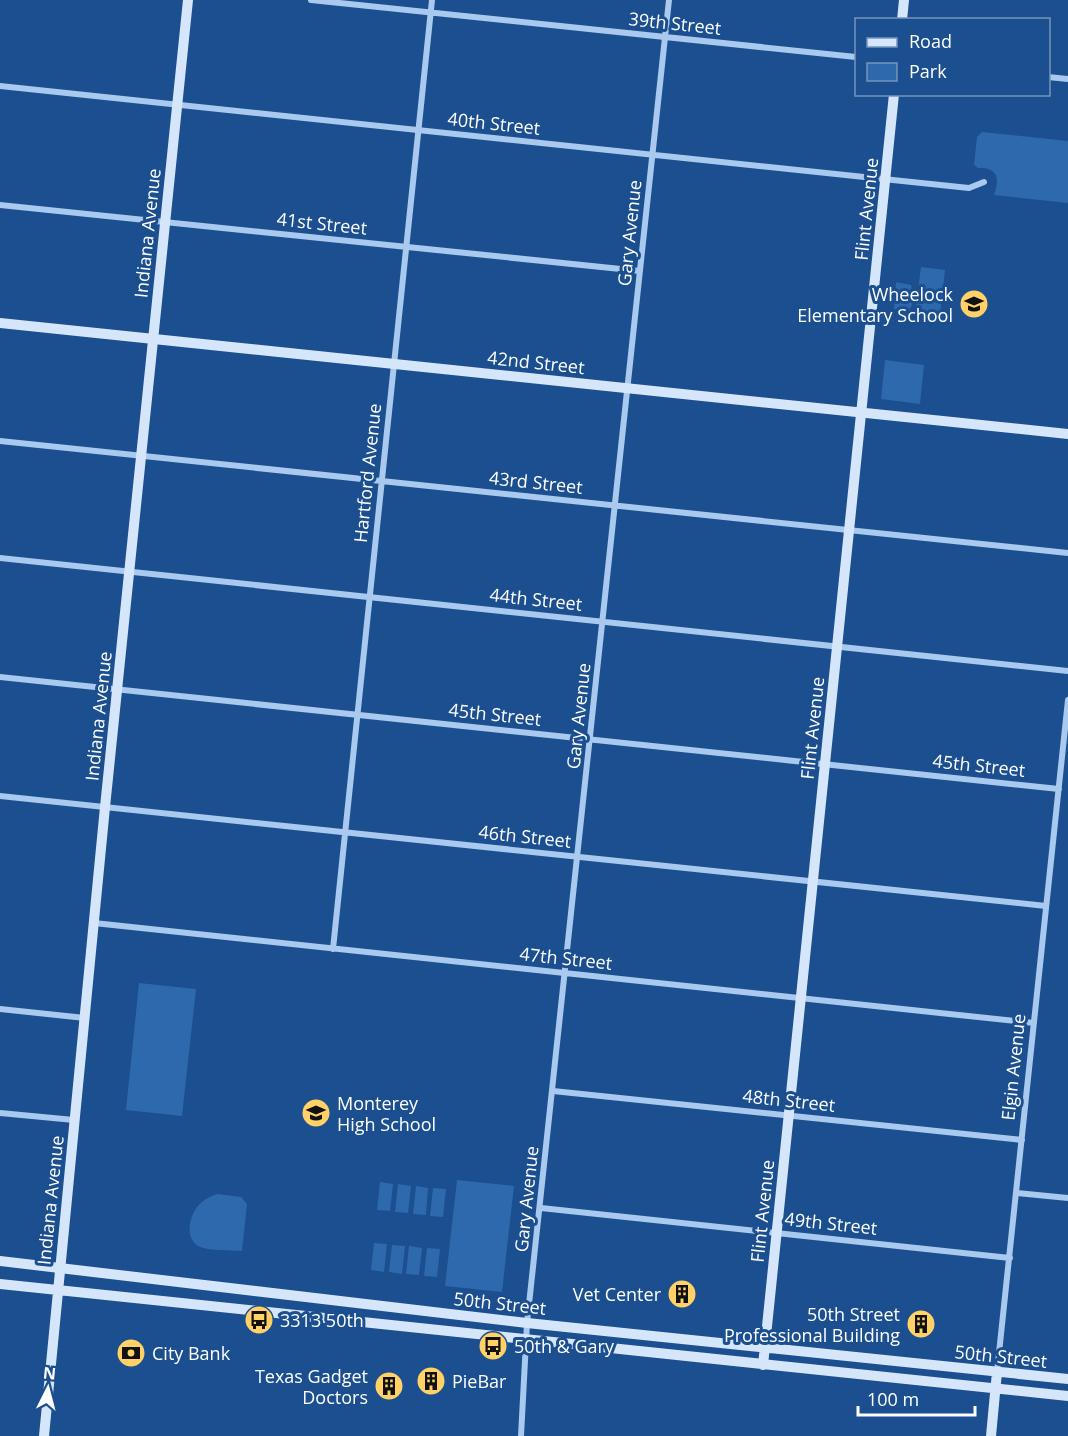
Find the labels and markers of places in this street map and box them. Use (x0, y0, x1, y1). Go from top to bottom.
place label: Wheelock Elementary School (797, 282, 954, 327)
school or university icon: Wheelock Elementary School (958, 288, 990, 320)
place label: Monterey High School (337, 1091, 436, 1136)
school or university icon: Monterey High School (300, 1097, 332, 1129)
building icon: Vet Center (666, 1278, 698, 1310)
place label: Vet Center (573, 1282, 662, 1306)
place label: 50th Street Professional Building (724, 1302, 900, 1347)
bus stop icon: 3313 50th (243, 1304, 275, 1336)
place label: 3313 50th (280, 1308, 364, 1332)
building icon: 50th Street Professional Building (905, 1308, 937, 1340)
bus stop icon: 50th & Gary (477, 1330, 509, 1362)
place label: 50th & Gary (514, 1334, 615, 1358)
bank icon: City Bank (115, 1337, 147, 1369)
place label: City Bank (152, 1341, 231, 1365)
place label: Texas Gadget Doctors (255, 1364, 368, 1409)
building icon: PieBar (415, 1365, 447, 1397)
place label: PieBar (452, 1369, 507, 1393)
building icon: Texas Gadget Doctors (373, 1370, 405, 1402)

